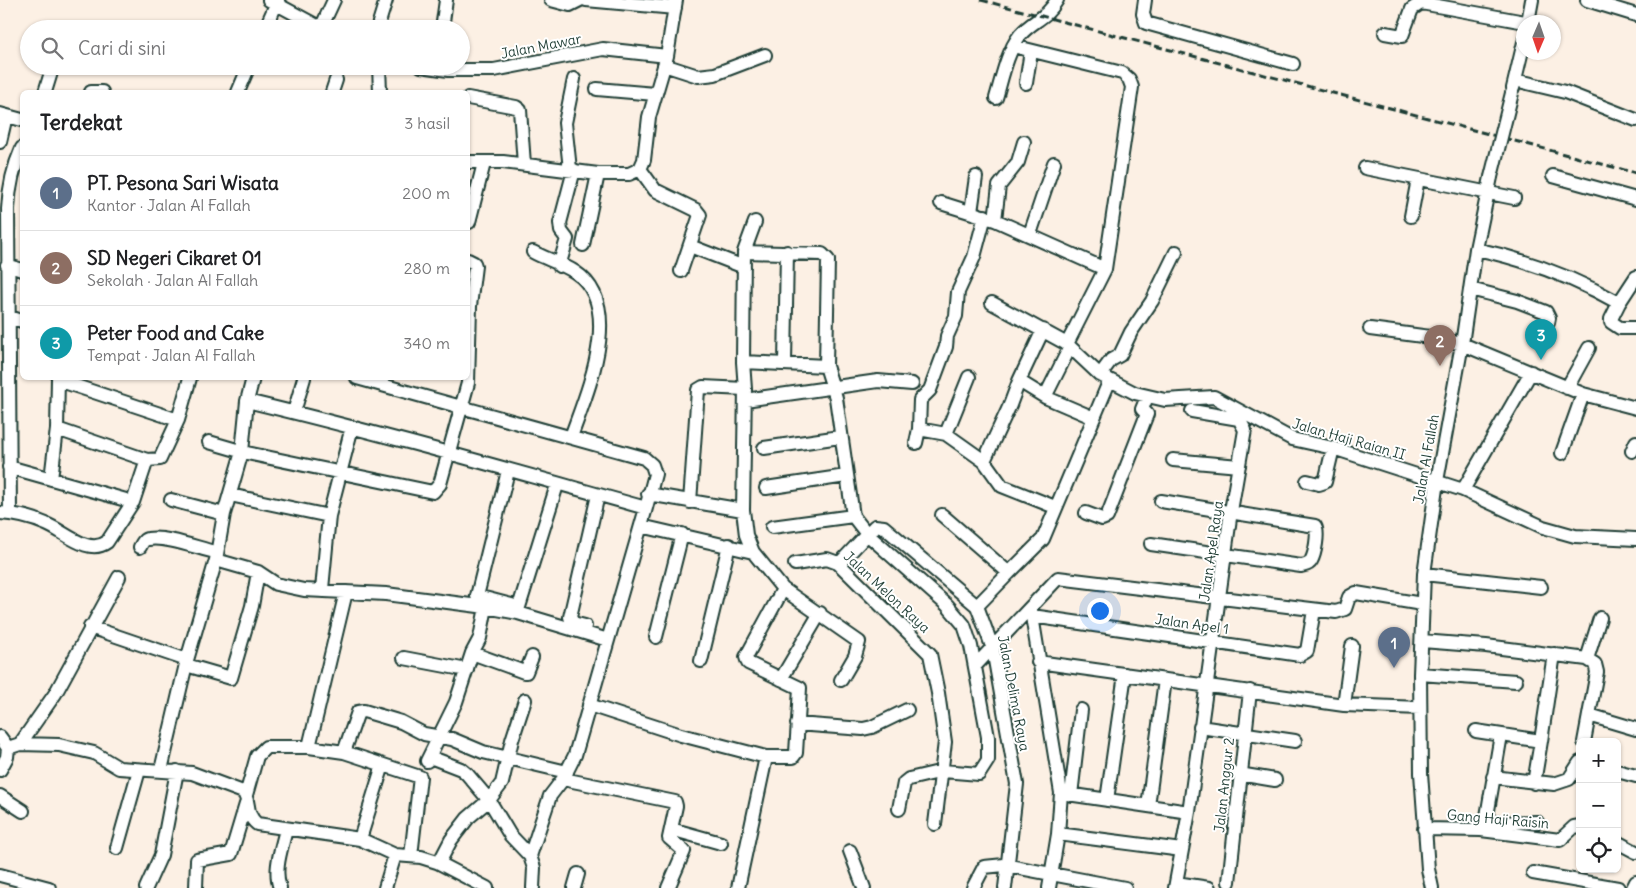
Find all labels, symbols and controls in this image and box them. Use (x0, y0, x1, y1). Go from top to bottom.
north arrow (1516, 15, 1561, 60)
search box (20, 20, 470, 75)
street label: Jalan Mawar (499, 29, 583, 63)
icon: search (38, 34, 66, 62)
text: Cari di sini (78, 36, 166, 60)
text: Terdekat (40, 109, 122, 136)
text: 3 hasil (404, 113, 450, 133)
text: PT. Pesona Sari Wisata (87, 171, 279, 195)
text: 1 (53, 183, 59, 203)
text: 200 m (402, 183, 450, 203)
text: Kantor · Jalan Al Fallah (87, 195, 251, 215)
text: SD Negeri Cikaret 01 (87, 246, 262, 270)
text: 2 (52, 258, 60, 278)
text: 280 m (404, 258, 450, 278)
text: Sekolah · Jalan Al Fallah (87, 270, 258, 290)
pin: 3 (1525, 319, 1557, 360)
text: Peter Food and Cake (87, 321, 264, 345)
pin: 2 (1424, 325, 1456, 366)
text: 3 (51, 333, 61, 353)
text: 340 m (403, 333, 450, 353)
text: Tempat · Jalan Al Fallah (87, 345, 255, 365)
street label: Jalan Al Fallah (1409, 413, 1443, 505)
street label: Jalan Haji Raian II (1290, 414, 1408, 464)
street label: Jalan Apel Raya (1195, 500, 1227, 602)
street label: Jalan Melon Raya (840, 547, 934, 637)
your location (1087, 598, 1113, 624)
street label: Jalan Apel 1 (1154, 610, 1230, 638)
pin: 1 (1378, 627, 1410, 668)
street label: Jalan Delima Raya (994, 634, 1034, 752)
street label: Jalan Anggur 2 (1210, 736, 1238, 833)
map controls (1576, 738, 1621, 873)
button: + (1576, 738, 1621, 783)
button: − (1576, 783, 1621, 828)
street label: Gang Haji Raisin (1446, 806, 1550, 832)
button: locate (1576, 828, 1621, 873)

